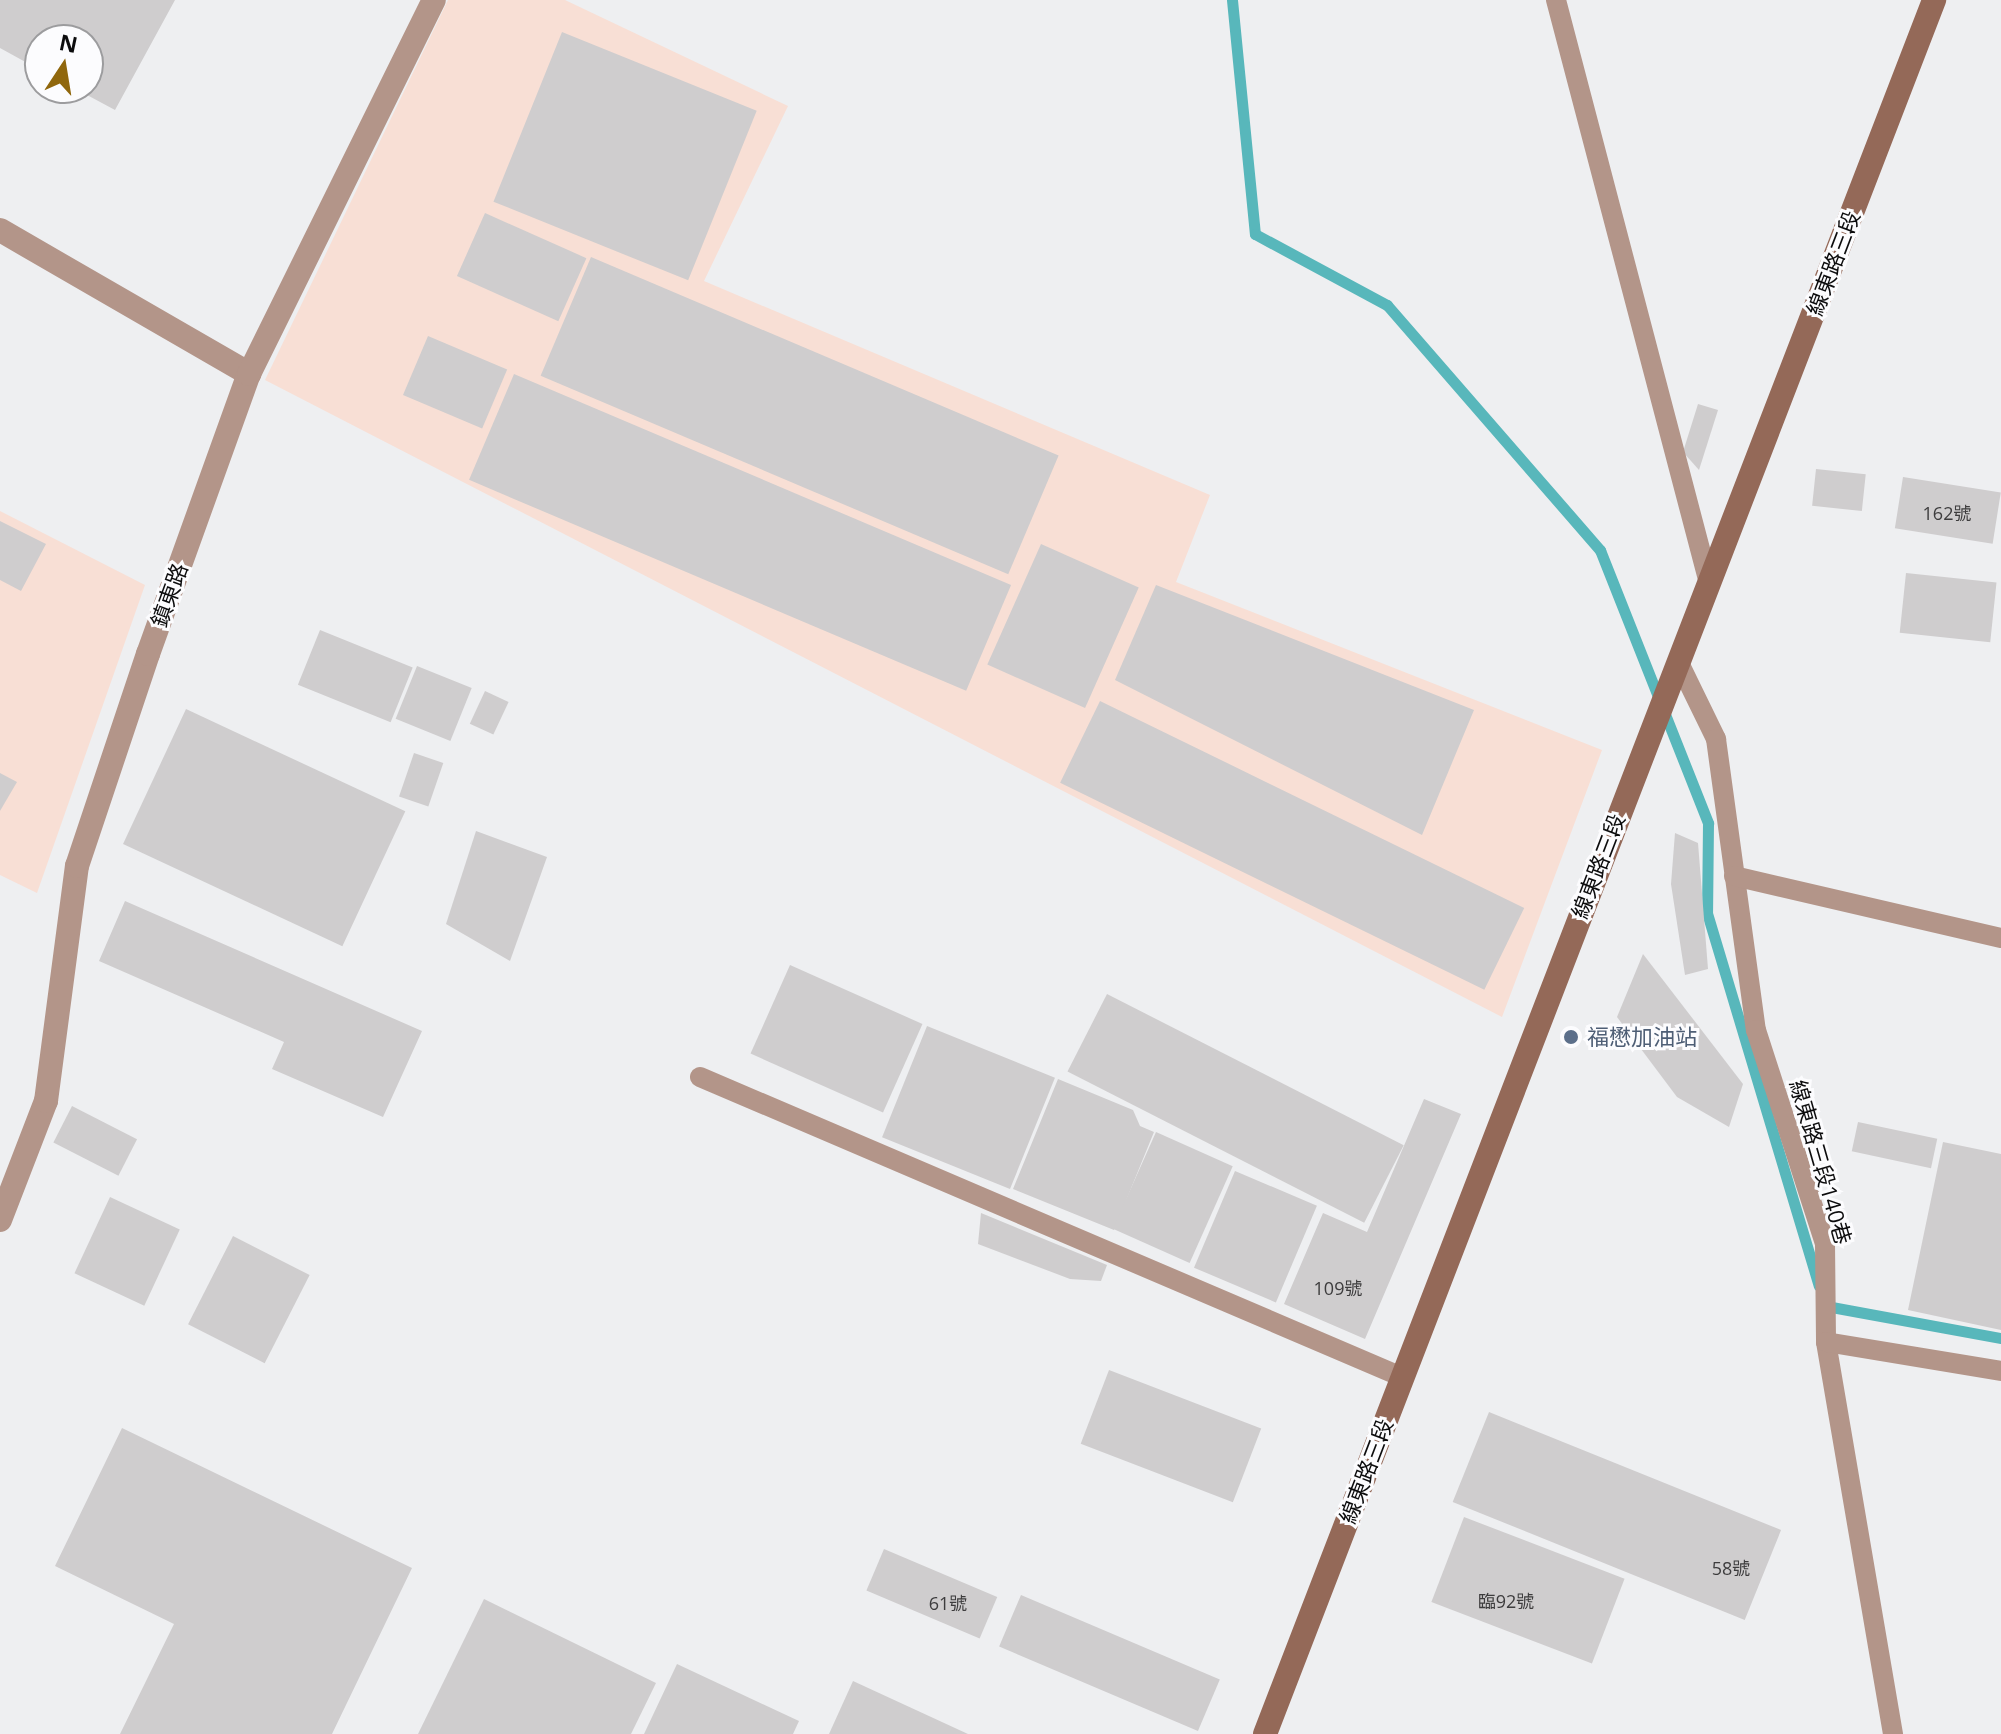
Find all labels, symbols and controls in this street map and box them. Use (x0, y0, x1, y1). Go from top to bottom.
north arrow (24, 24, 104, 104)
text: N (57, 26, 80, 59)
street label: 線東路三段 (1801, 207, 1865, 319)
house number: 162號 (1923, 502, 1971, 524)
street label: 鎮東路 (145, 559, 193, 631)
street label: 線東路三段 (1566, 810, 1630, 922)
place label: 福懋加油站 (1587, 1024, 1697, 1050)
marker: 福懋加油站 (1562, 1028, 1580, 1046)
street label: 線東路三段140巷 (1785, 1077, 1857, 1247)
house number: 109號 (1314, 1277, 1362, 1299)
street label: 線東路三段 (1334, 1415, 1398, 1527)
house number: 58號 (1712, 1557, 1750, 1579)
house number: 臨92號 (1478, 1590, 1534, 1612)
house number: 61號 (929, 1592, 967, 1614)

